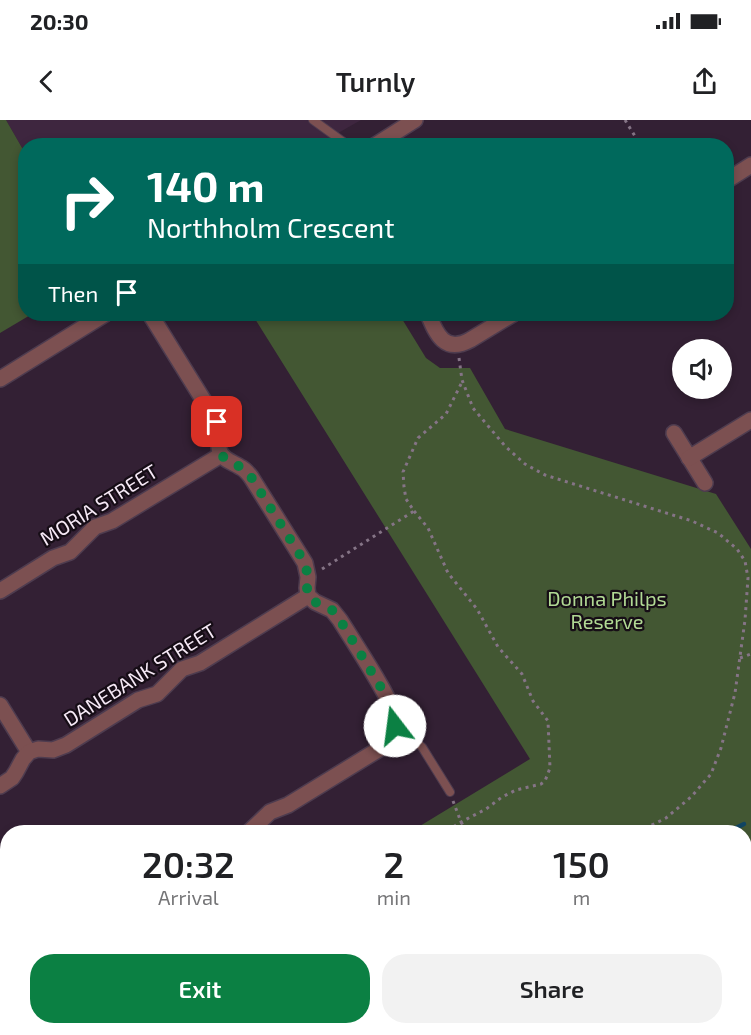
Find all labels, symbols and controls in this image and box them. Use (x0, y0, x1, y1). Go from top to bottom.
text: 20:30 (30, 8, 89, 34)
icon: back (30, 65, 63, 98)
text: Turnly (336, 65, 415, 97)
icon: share (688, 65, 721, 98)
text: 140 m (147, 160, 264, 210)
icon: right (48, 162, 126, 240)
text: Northholm Crescent (147, 211, 394, 243)
icon: arrive (110, 276, 143, 309)
text: Then (48, 280, 98, 306)
map controls (672, 339, 732, 399)
button: sound (672, 339, 732, 399)
pin (191, 396, 242, 447)
icon: arrive (200, 405, 233, 438)
street label: MORIA STREET (35, 458, 162, 550)
park label: Donna Philps Reserve (547, 586, 667, 633)
street label: DANEBANK STREET (59, 617, 220, 731)
position arrow (363, 694, 427, 758)
text: 20:32 (142, 842, 235, 885)
text: 2 (384, 842, 404, 885)
text: 150 (553, 842, 610, 885)
text: Arrival (158, 885, 219, 909)
text: min (377, 885, 411, 909)
text: m (573, 885, 590, 909)
button: Exit (30, 954, 370, 1023)
button: Share (382, 954, 722, 1023)

